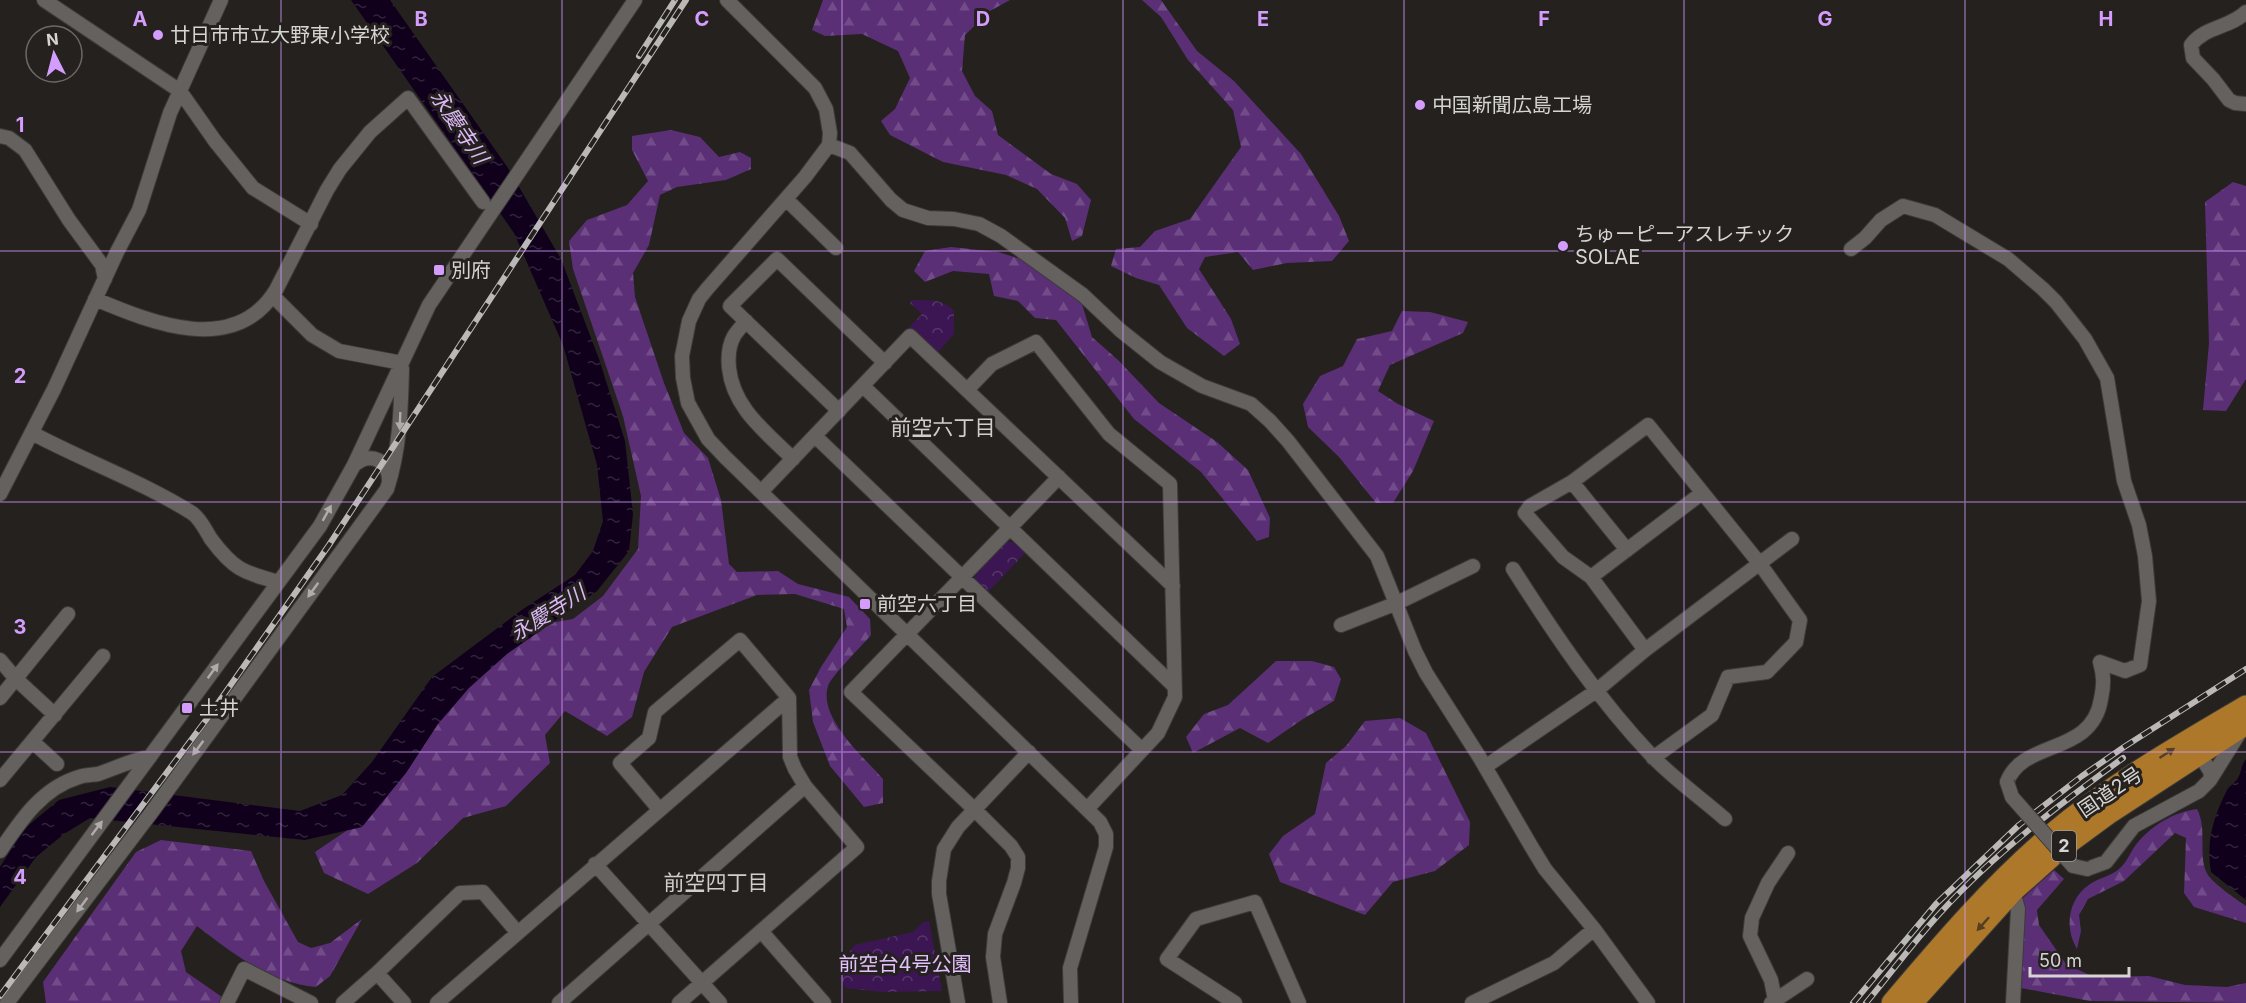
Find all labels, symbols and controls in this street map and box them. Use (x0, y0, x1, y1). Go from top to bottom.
text: A (133, 7, 148, 31)
text: B (414, 7, 428, 31)
text: C (695, 7, 709, 31)
text: D (976, 7, 990, 31)
text: E (1257, 7, 1269, 31)
text: F (1538, 7, 1550, 31)
text: G (1817, 7, 1833, 31)
text: H (2099, 7, 2113, 31)
place label: 廿日市市立大野東小学校 (170, 23, 390, 47)
north arrow (24, 24, 84, 84)
text: N (45, 28, 60, 50)
marker: 廿日市市立大野東小学校 (151, 28, 165, 42)
water label: 永慶寺川 (426, 85, 494, 170)
place label: 中国新聞広島工場 (1432, 93, 1592, 117)
marker: 中国新聞広島工場 (1413, 98, 1427, 112)
text: 1 (16, 113, 24, 137)
place label: ちゅーピーアスレチック SOLAE (1575, 222, 1794, 269)
marker: ちゅーピーアスレチック SOLAE (1556, 239, 1570, 253)
place label: 別府 (451, 258, 491, 282)
marker: 別府 (432, 263, 446, 277)
text: 2 (14, 364, 26, 388)
one-way arrow (395, 412, 404, 431)
district label: 前空六丁目 (891, 415, 996, 440)
one-way arrow (322, 504, 332, 521)
water label: 永慶寺川 (505, 579, 592, 645)
one-way arrow (307, 582, 319, 598)
place label: 前空六丁目 (877, 592, 977, 616)
marker: 前空六丁目 (858, 597, 872, 611)
text: 3 (14, 615, 26, 639)
one-way arrow (207, 664, 219, 680)
place label: 土井 (199, 696, 239, 720)
marker: 土井 (180, 701, 194, 715)
one-way arrow (192, 740, 204, 756)
one-way arrow (2159, 748, 2176, 759)
street label: 国道2号 (2073, 762, 2147, 822)
one-way arrow (91, 821, 103, 836)
road number: 2 (2052, 831, 2076, 861)
text: 4 (13, 865, 27, 889)
district label: 前空四丁目 (664, 870, 769, 895)
one-way arrow (76, 897, 88, 912)
one-way arrow (1977, 916, 1990, 931)
scale bar (2030, 940, 2129, 978)
text: 50 m (2039, 950, 2082, 971)
park label: 前空台4号公園 (839, 952, 971, 976)

